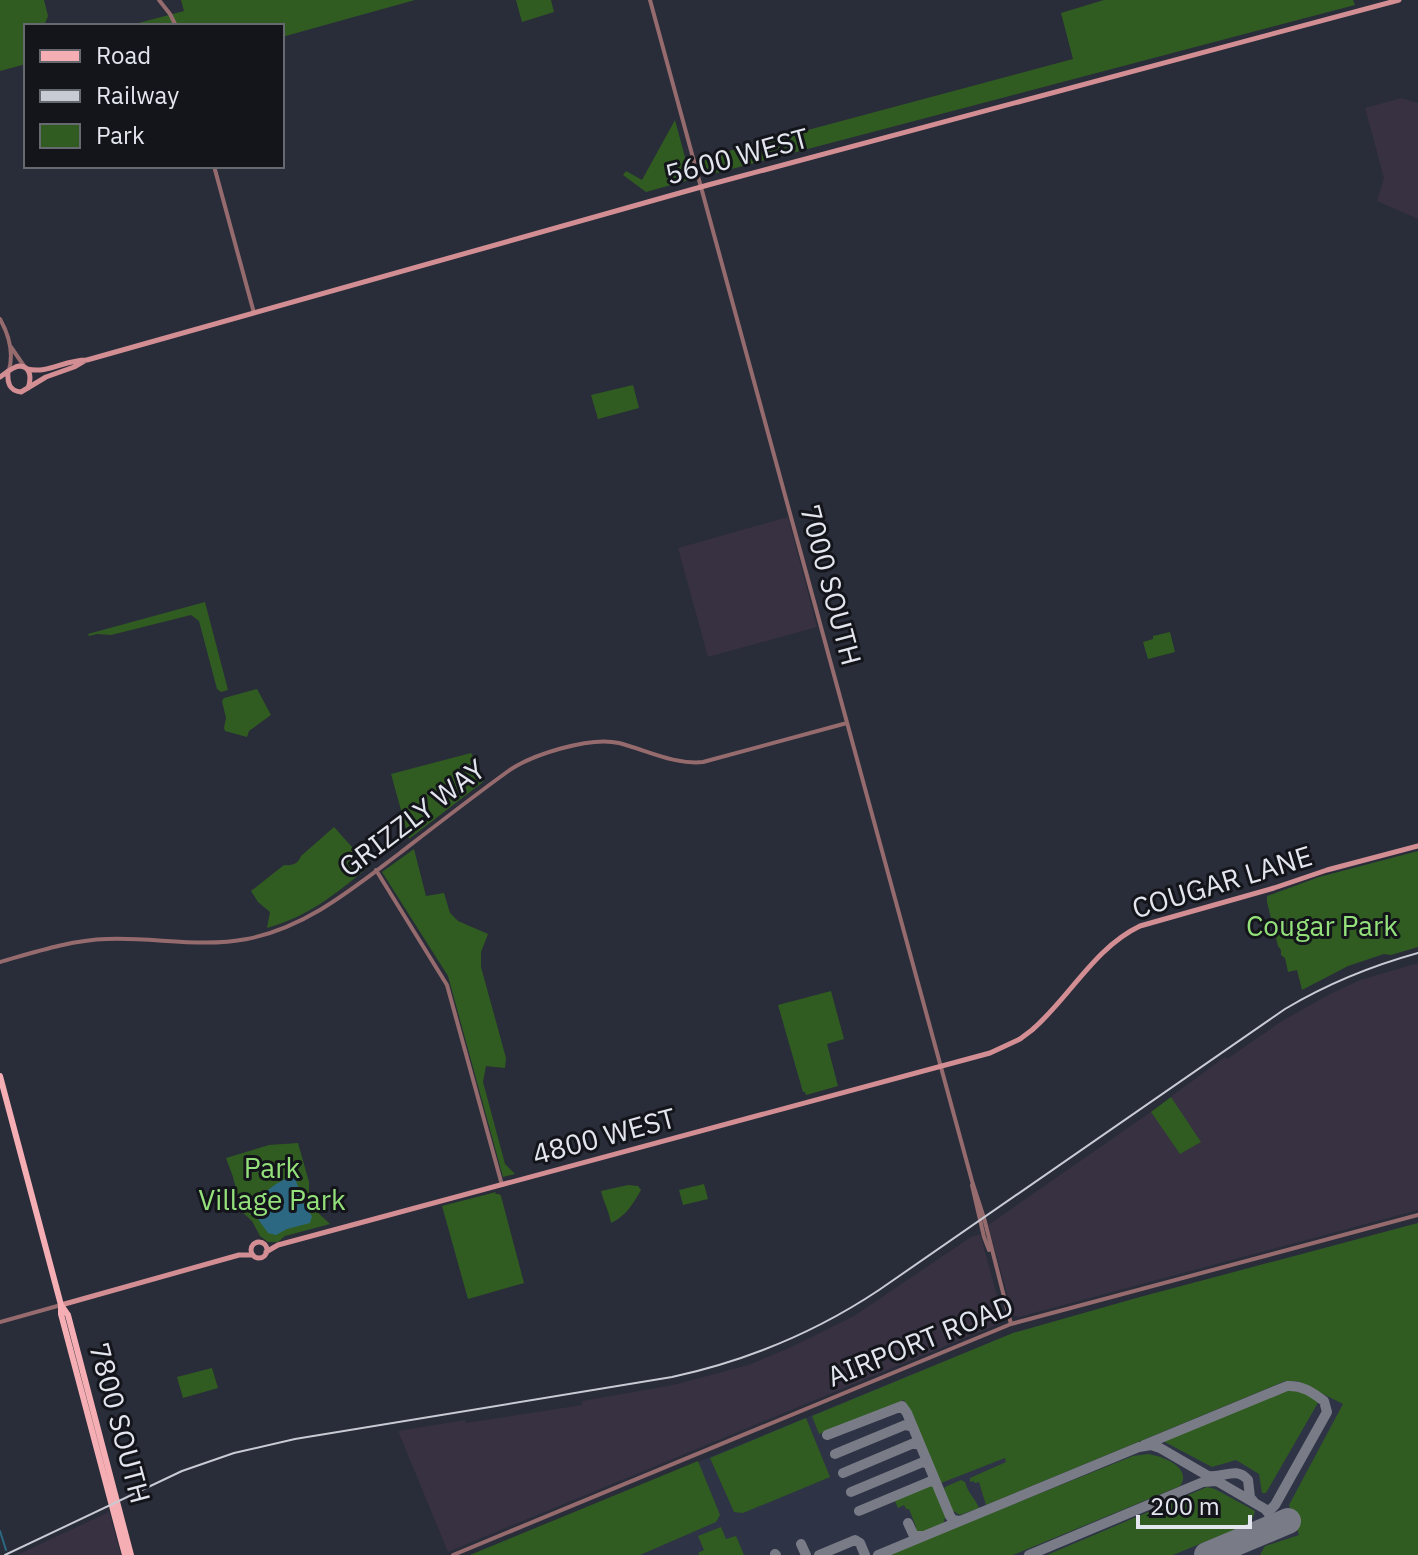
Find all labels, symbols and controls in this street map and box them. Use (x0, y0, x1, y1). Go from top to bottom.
legend (24, 24, 284, 168)
text: Road (96, 39, 151, 71)
text: Railway (96, 79, 179, 111)
text: Park (96, 119, 145, 151)
street label: 5600 WEST (661, 119, 813, 192)
street label: 7000 SOUTH (792, 501, 871, 669)
street label: GRIZZLY WAY (331, 750, 493, 885)
street label: COUGAR LANE (1127, 837, 1316, 926)
park label: Cougar Park (1246, 907, 1398, 944)
street label: 4800 WEST (528, 1099, 680, 1172)
park label: Park Village Park (198, 1149, 346, 1218)
street label: AIRPORT ROAD (821, 1286, 1018, 1395)
street label: 7800 SOUTH (81, 1339, 160, 1507)
scale bar (1138, 1479, 1250, 1529)
text: 200 m (1150, 1490, 1220, 1522)

